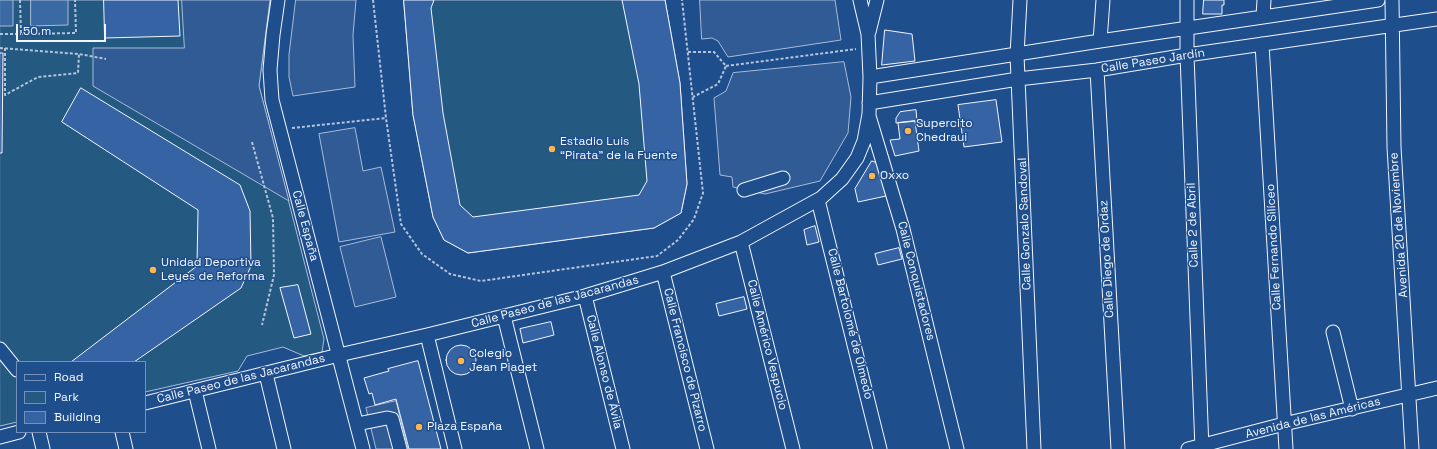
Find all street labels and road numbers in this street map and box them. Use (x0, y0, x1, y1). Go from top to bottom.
street label: Calle Paseo Jardín (1100, 46, 1206, 76)
street label: Avenida 20 de Noviembre (1387, 152, 1411, 298)
street label: Calle Gonzalo Sandoval (1015, 158, 1035, 290)
street label: Calle 2 de Abril (1184, 182, 1202, 268)
street label: Calle Fernando Silíceo (1264, 184, 1284, 310)
street label: Calle España (289, 189, 321, 263)
street label: Calle Diego de Ordaz (1097, 200, 1117, 318)
street label: Calle Conquistadores (894, 220, 938, 342)
street label: Calle Bartolomé de Olmedo (824, 247, 876, 401)
street label: Calle Paseo de las Jacarandas (470, 273, 640, 331)
street label: Calle Américo Vespucio (744, 278, 790, 412)
street label: Calle Francisco de Pizarro (660, 287, 710, 433)
street label: Calle Alonso de Ávila (583, 313, 625, 431)
street label: Calle Paseo de las Jacarandas (155, 351, 327, 407)
street label: Avenida de las Américas (1244, 394, 1382, 442)

